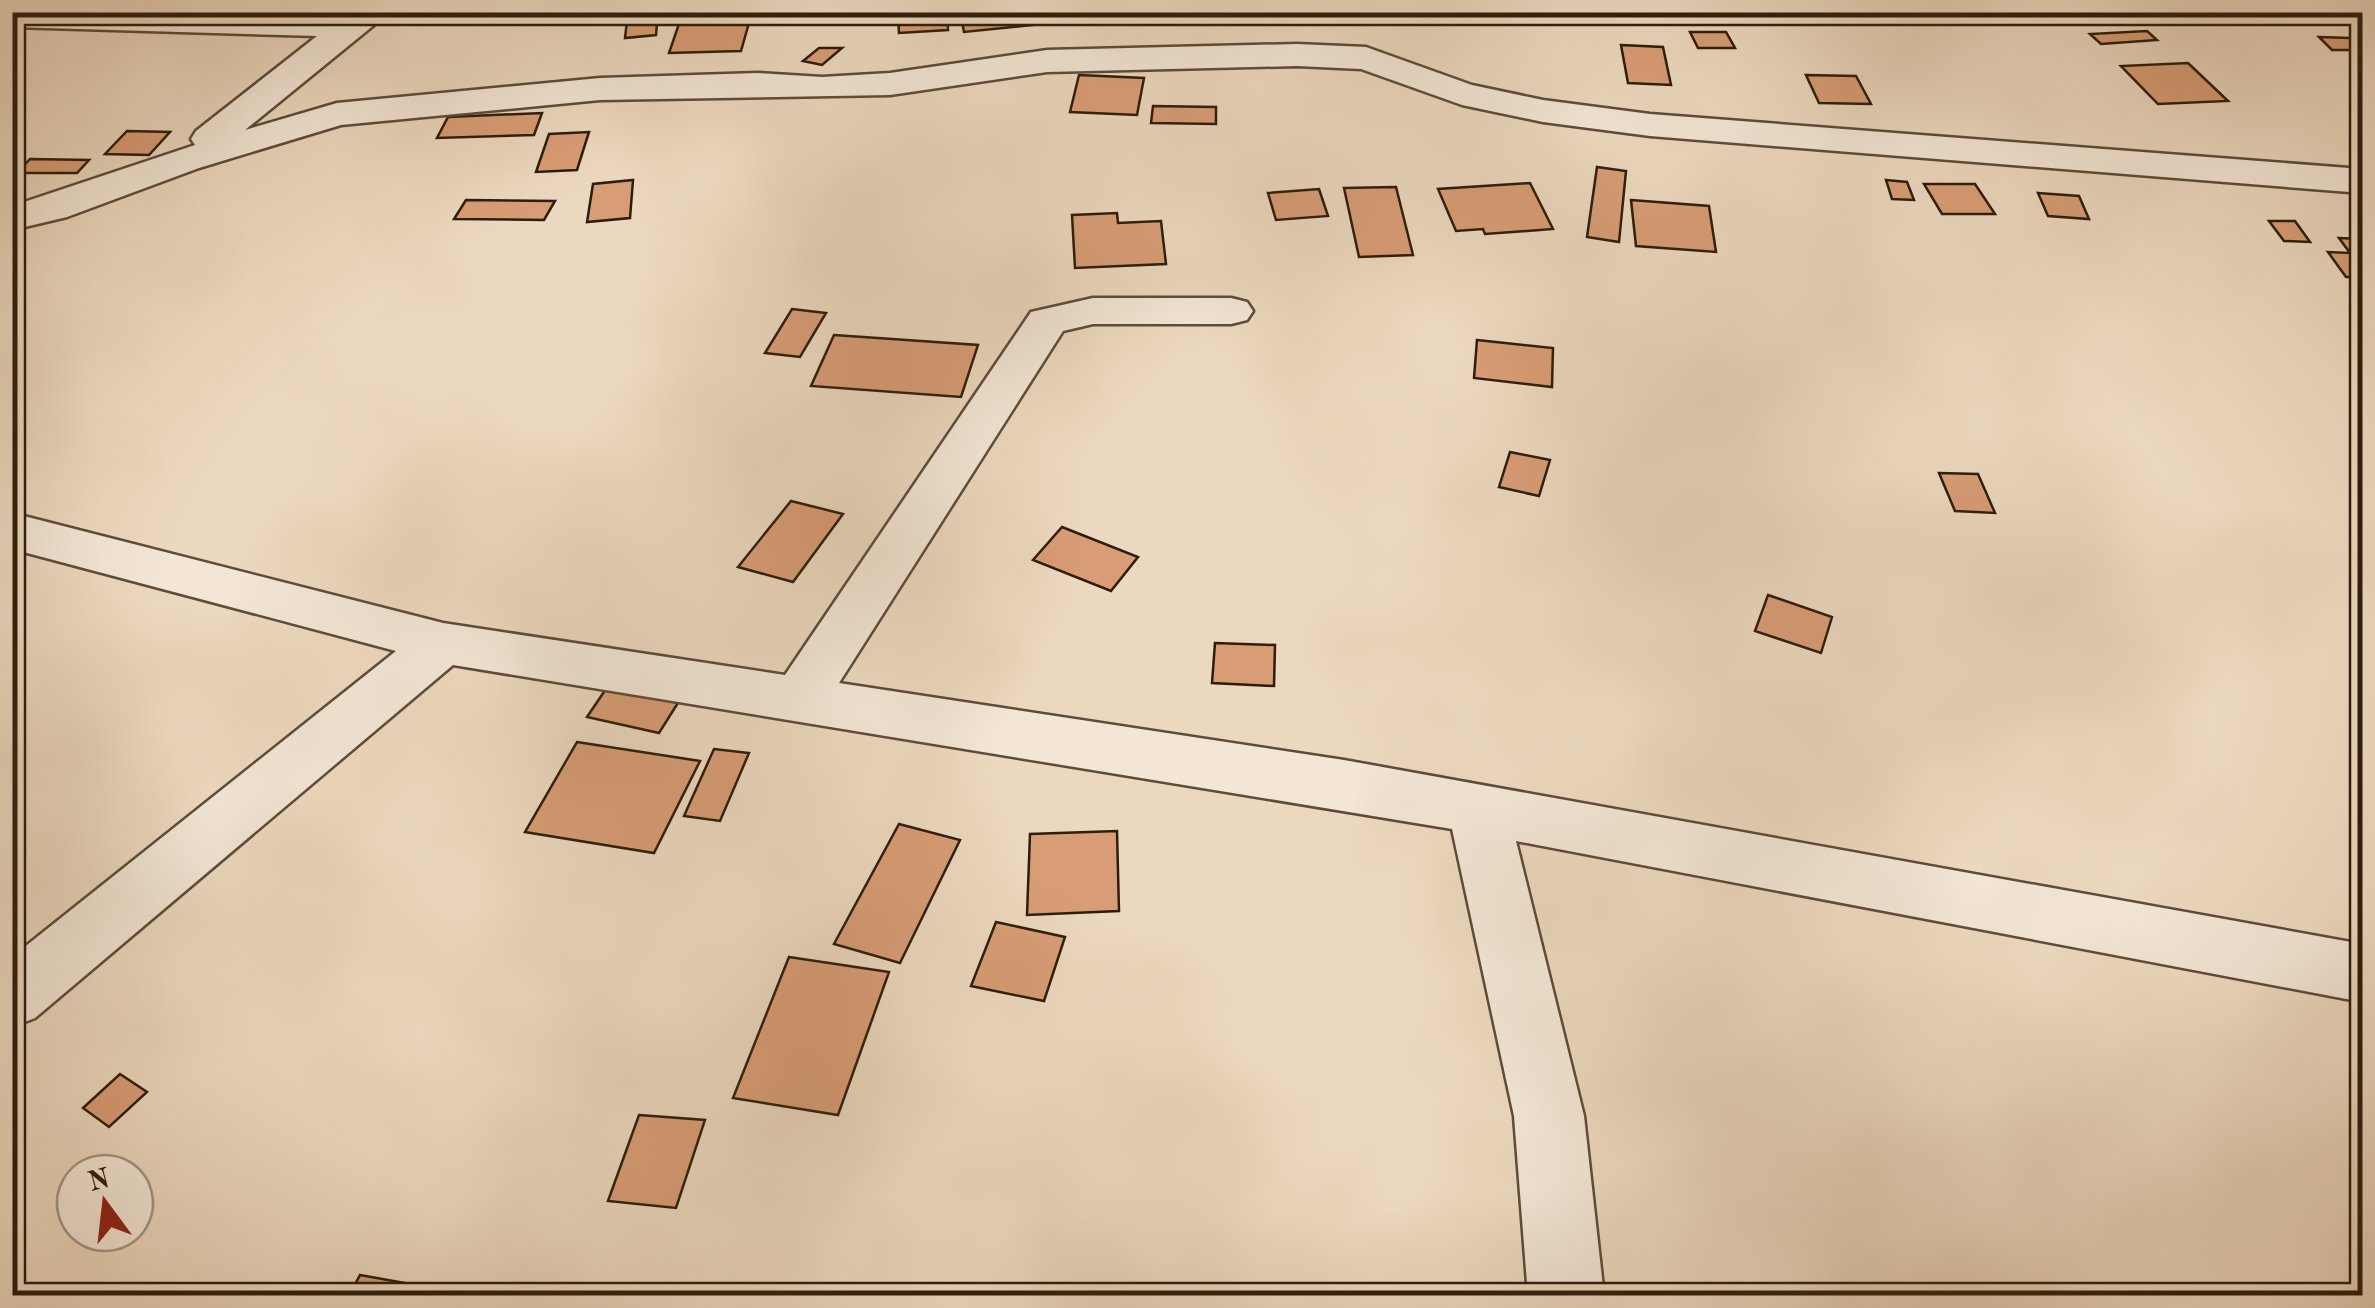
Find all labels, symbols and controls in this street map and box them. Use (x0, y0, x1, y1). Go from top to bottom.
north arrow (55, 1153, 155, 1253)
text: N (85, 1165, 114, 1198)

